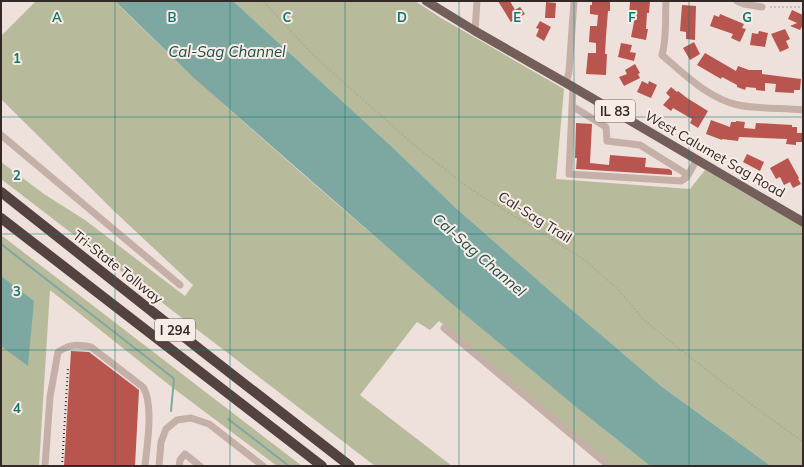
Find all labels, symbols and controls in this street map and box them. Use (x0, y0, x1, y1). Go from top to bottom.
text: A (52, 9, 62, 25)
text: B (168, 9, 177, 25)
text: C (283, 9, 292, 25)
text: D (397, 9, 407, 25)
text: E (513, 9, 521, 25)
text: F (628, 9, 636, 25)
text: G (742, 9, 752, 25)
water label: Cal-Sag Channel (168, 42, 286, 61)
text: 1 (13, 50, 21, 66)
road number: IL 83 (595, 100, 635, 122)
street label: West Calumet Sag Road (642, 106, 788, 202)
text: 2 (13, 167, 21, 183)
street label: Cal-Sag Trail (495, 187, 575, 247)
water label: Cal-Sag Channel (429, 209, 530, 301)
street label: Tri-State Tollway (69, 226, 167, 308)
text: 3 (13, 283, 21, 299)
road number: I 294 (155, 319, 195, 341)
text: 4 (13, 400, 21, 416)

